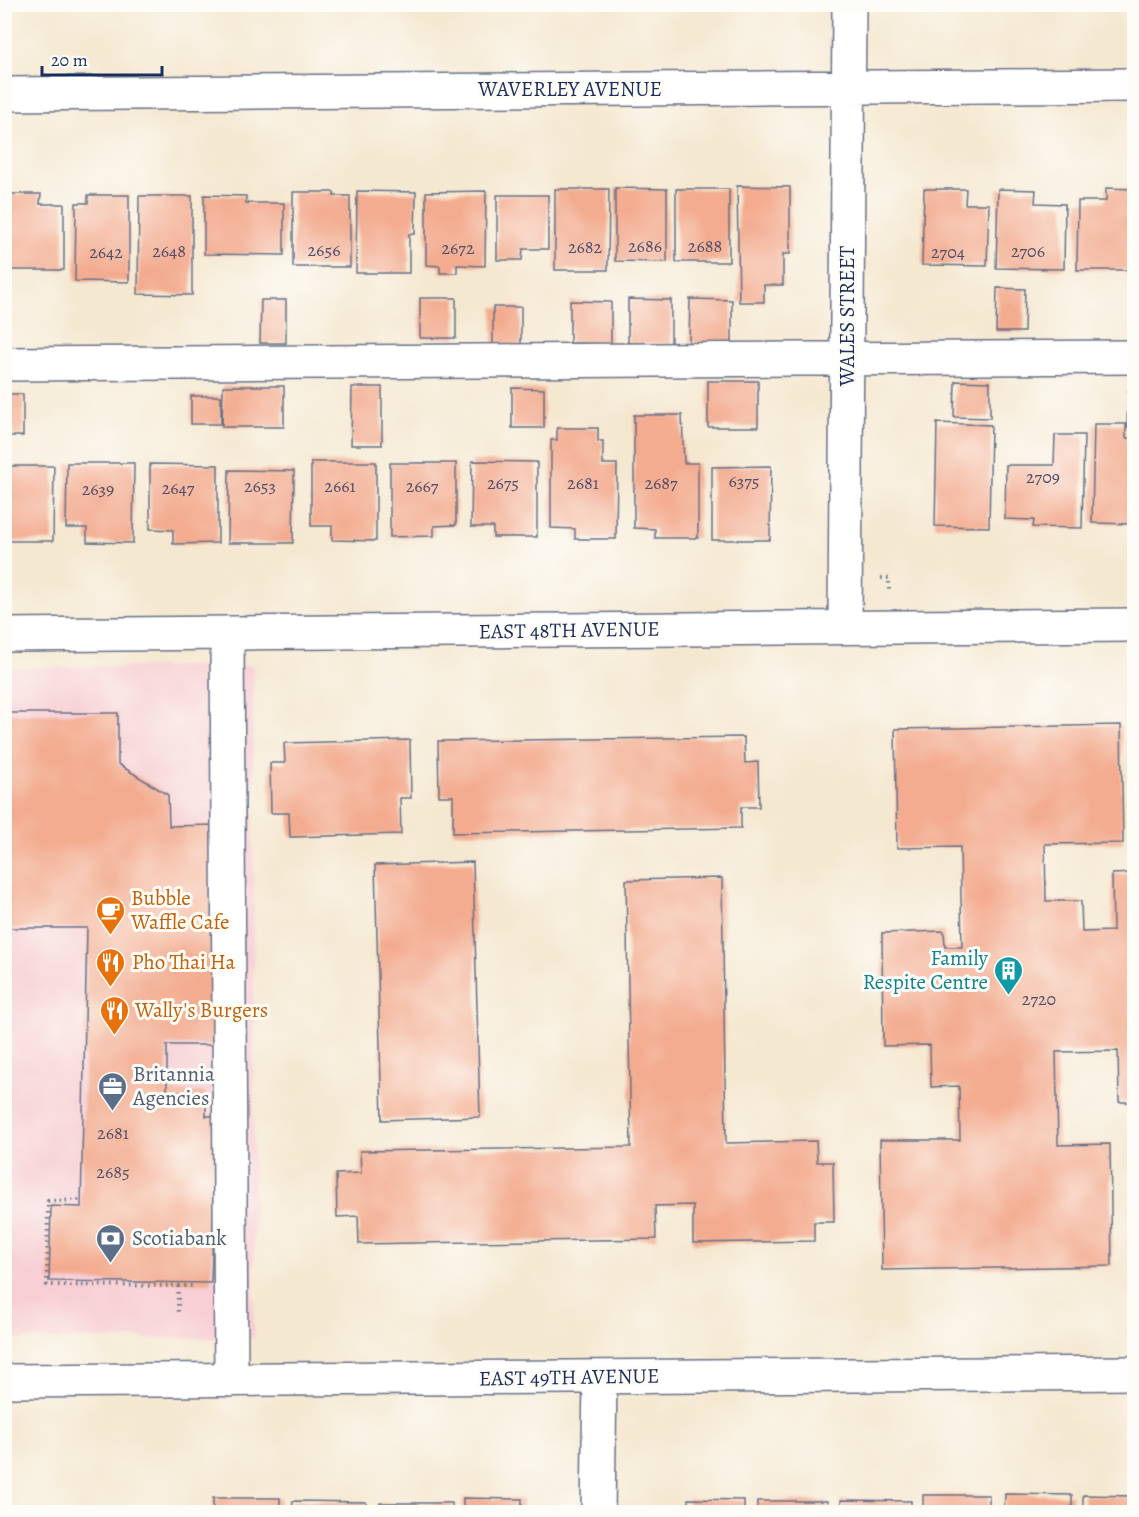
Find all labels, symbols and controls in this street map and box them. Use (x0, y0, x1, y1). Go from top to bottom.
scale bar (42, 39, 162, 77)
text: 20 m (51, 48, 88, 72)
street label: WAVERLEY AVENUE (477, 75, 662, 103)
house number: 2686 (628, 234, 662, 258)
house number: 2688 (688, 234, 722, 258)
house number: 2682 (568, 235, 603, 259)
house number: 2672 (442, 236, 475, 260)
house number: 2656 (308, 238, 340, 262)
house number: 2648 (152, 239, 186, 263)
house number: 2706 (1011, 239, 1045, 263)
house number: 2642 (89, 240, 123, 264)
house number: 2704 (931, 240, 965, 264)
street label: WALES STREET (833, 245, 861, 387)
house number: 2709 (1026, 465, 1060, 489)
house number: 6375 (728, 469, 760, 493)
house number: 2675 (487, 471, 519, 495)
house number: 2681 (567, 471, 599, 495)
house number: 2687 (644, 471, 678, 495)
house number: 2653 (244, 474, 276, 498)
house number: 2661 (324, 474, 356, 498)
house number: 2667 (406, 474, 439, 498)
house number: 2647 (162, 476, 195, 500)
house number: 2639 (82, 477, 114, 501)
street label: EAST 48TH AVENUE (478, 614, 660, 646)
place label: Bubble Waffle Cafe (130, 884, 230, 936)
cafe icon: Bubble Waffle Cafe (94, 894, 126, 936)
place label: Family Respite Centre (863, 944, 989, 996)
restaurant icon: Pho Thai Ha (95, 946, 127, 988)
place label: Pho Thai Ha (132, 948, 235, 976)
building icon: Family Respite Centre (993, 954, 1025, 996)
house number: 2720 (1022, 987, 1056, 1011)
restaurant icon: Wally's Burgers (98, 994, 130, 1036)
place label: Wally's Burgers (134, 996, 268, 1024)
place label: Britannia Agencies (132, 1060, 215, 1112)
office icon: Britannia Agencies (96, 1070, 128, 1112)
house number: 2681 (97, 1121, 129, 1145)
house number: 2685 (96, 1160, 130, 1184)
bank icon: Scotiabank (95, 1222, 127, 1264)
place label: Scotiabank (132, 1224, 227, 1252)
street label: EAST 49TH AVENUE (479, 1361, 659, 1393)

